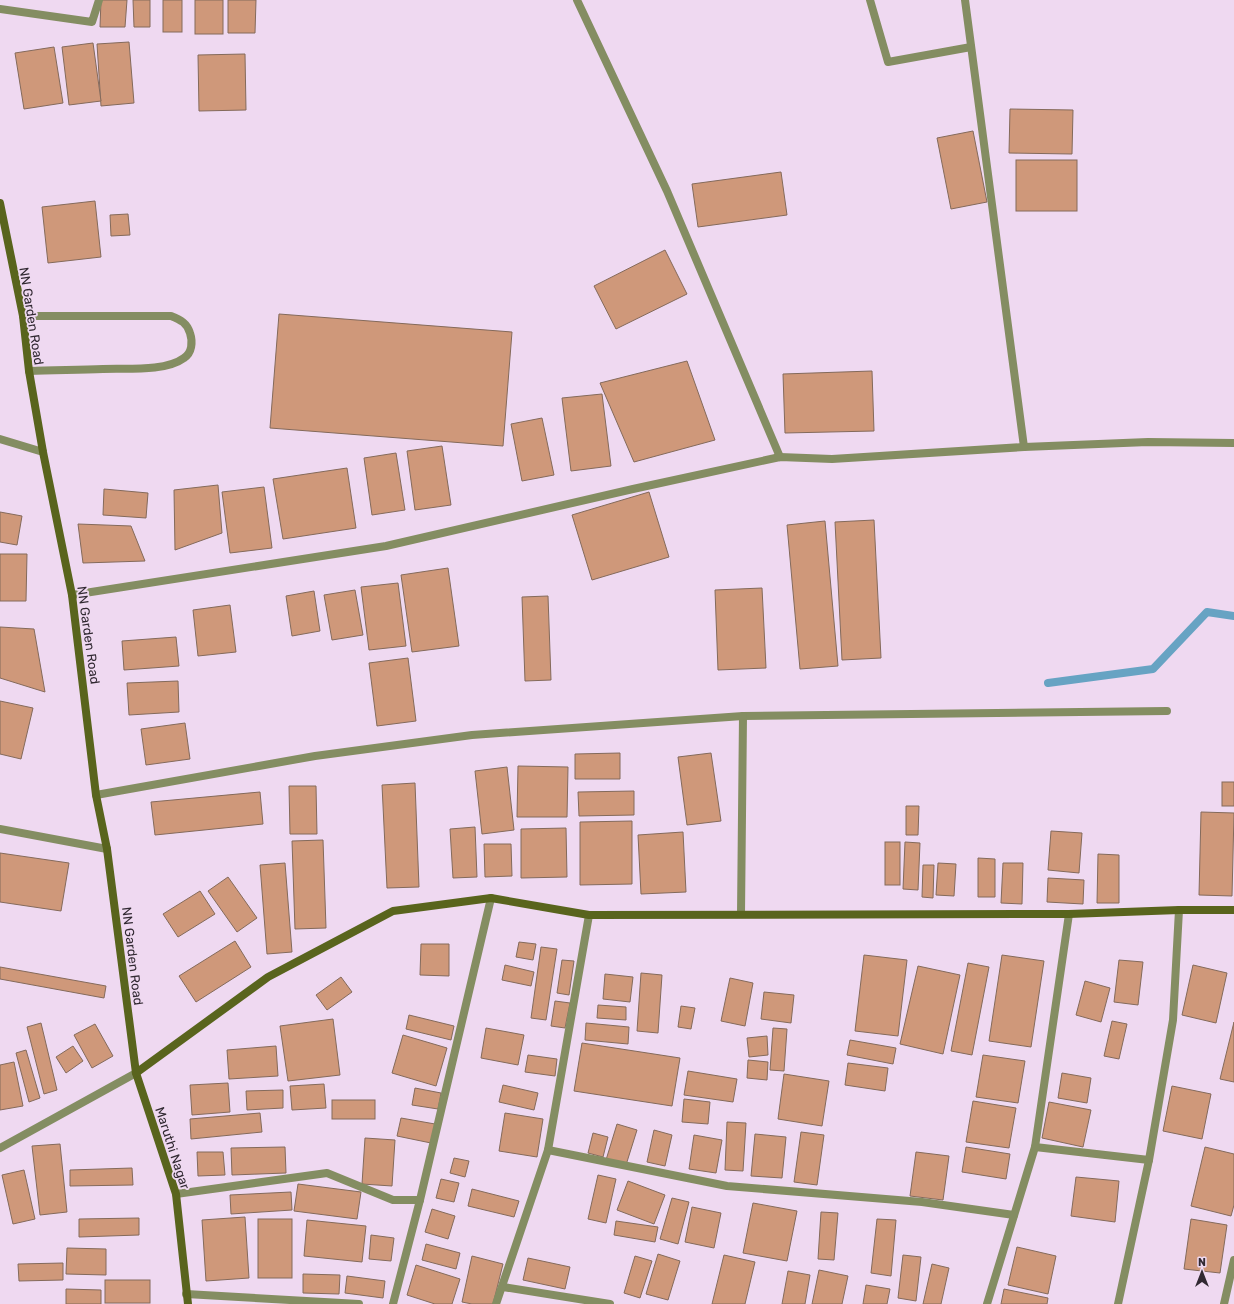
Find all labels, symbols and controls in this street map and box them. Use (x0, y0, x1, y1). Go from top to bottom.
street label: NN Garden Road (16, 266, 47, 366)
street label: NN Garden Road (74, 585, 103, 685)
street label: NN Garden Road (119, 906, 146, 1006)
street label: Maruthi Nagar (151, 1105, 193, 1192)
north arrow (1182, 1252, 1222, 1292)
text: N (1198, 1256, 1206, 1269)

